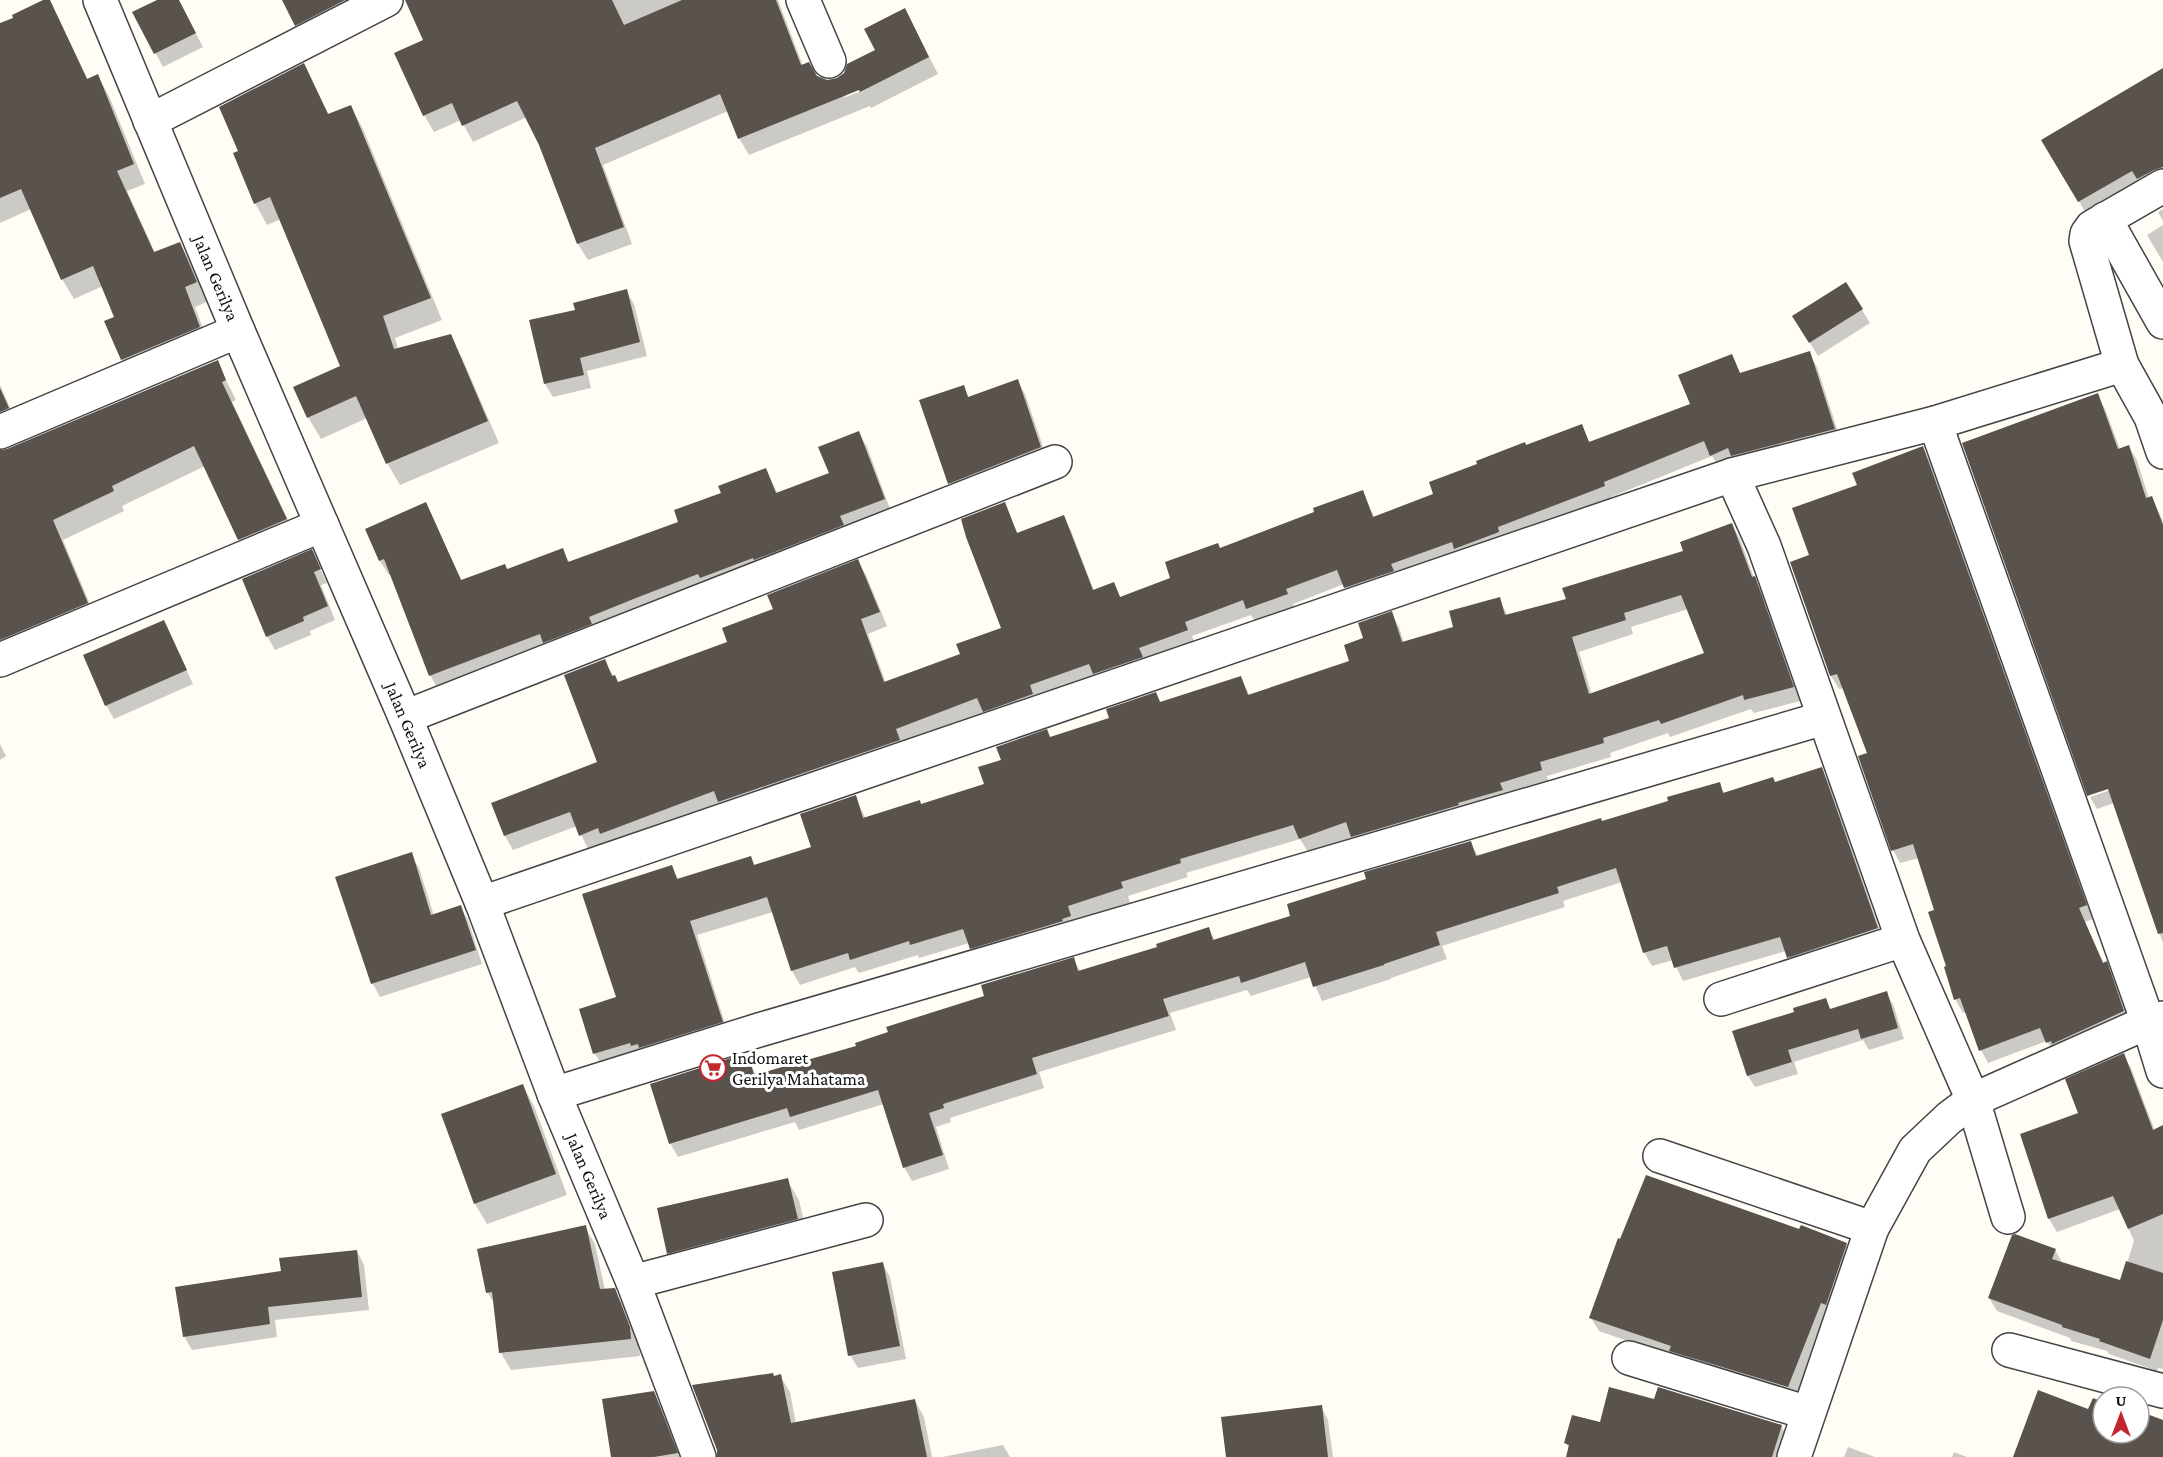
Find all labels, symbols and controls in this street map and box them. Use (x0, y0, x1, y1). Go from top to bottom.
street label: Jalan Gerilya (188, 230, 243, 324)
street label: Jalan Gerilya (380, 677, 435, 771)
place label: Indomaret Gerilya Mahatama (732, 1048, 865, 1089)
supermarket icon: Indomaret Gerilya Mahatama (698, 1053, 728, 1083)
street label: Jalan Gerilya (561, 1128, 616, 1222)
north arrow (2091, 1385, 2151, 1445)
text: U (2116, 1392, 2127, 1409)

